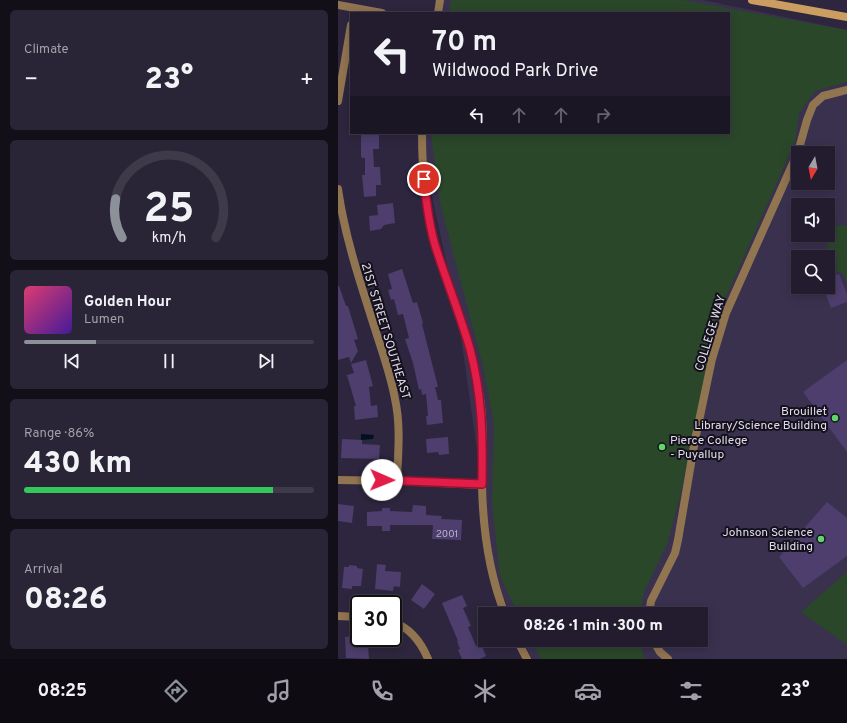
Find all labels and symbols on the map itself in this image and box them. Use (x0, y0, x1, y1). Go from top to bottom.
north arrow (791, 146, 835, 190)
pin (407, 162, 441, 196)
street label: 21ST STREET SOUTHEAST (357, 261, 413, 402)
street label: COLLEGE WAY (692, 293, 730, 373)
place label: Brouillet Library/Science Building (694, 404, 827, 434)
marker: Brouillet Library/Science Building (830, 413, 840, 423)
place label: Pierce College - Puyallup (670, 433, 748, 463)
marker: Pierce College - Puyallup (657, 442, 667, 452)
position arrow (361, 459, 403, 501)
place label: Johnson Science Building (722, 525, 813, 555)
house number: 2001 (436, 528, 458, 541)
marker: Johnson Science Building (816, 534, 826, 544)
speed limit sign: 30 (350, 595, 402, 647)

